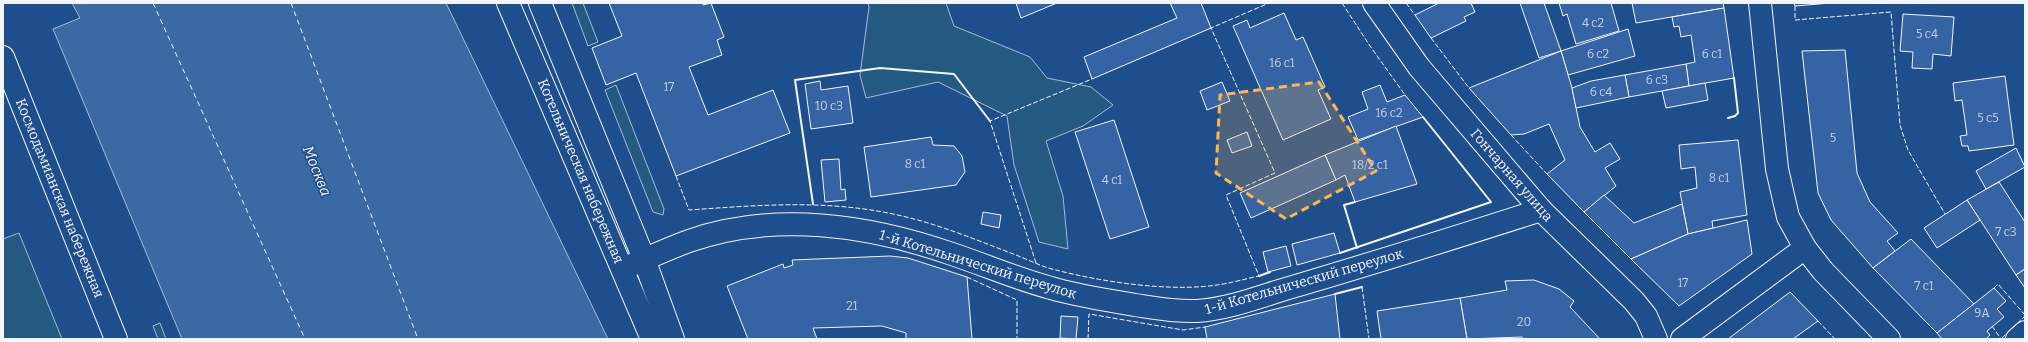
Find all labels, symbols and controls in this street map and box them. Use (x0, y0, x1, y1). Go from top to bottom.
house number: 4 с2 (1582, 16, 1604, 30)
house number: 5 с4 (1916, 27, 1938, 41)
house number: 6 с2 (1587, 47, 1609, 61)
house number: 6 с1 (1702, 47, 1722, 61)
house number: 16 с1 (1269, 56, 1295, 70)
house number: 6 с3 (1646, 73, 1668, 87)
street label: Котельническая набережная (534, 76, 627, 266)
house number: 17 (664, 80, 674, 94)
house number: 6 с4 (1590, 85, 1612, 99)
street label: Космодамианская набережная (12, 96, 107, 301)
house number: 10 с3 (815, 99, 843, 113)
house number: 16 с2 (1375, 106, 1403, 120)
house number: 5 с5 (1977, 111, 1999, 125)
street label: Гончарная улица (1467, 126, 1557, 225)
house number: 5 (1830, 131, 1836, 145)
water label: Москва (299, 143, 335, 199)
house number: 8 с1 (905, 157, 925, 171)
house number: 18/2 с1 (1352, 158, 1388, 172)
house number: 8 с1 (1709, 171, 1729, 185)
house number: 4 с1 (1102, 173, 1122, 187)
house number: 7 с3 (1995, 225, 2017, 239)
street label: 1-й Котельнический переулок (877, 226, 1079, 303)
street label: 1-й Котельнический переулок (1203, 245, 1406, 318)
house number: 17 (1678, 276, 1688, 290)
house number: 7 с1 (1914, 279, 1934, 293)
house number: 21 (846, 299, 858, 313)
house number: 9А (1974, 306, 1990, 320)
house number: 20 (1517, 315, 1531, 329)

